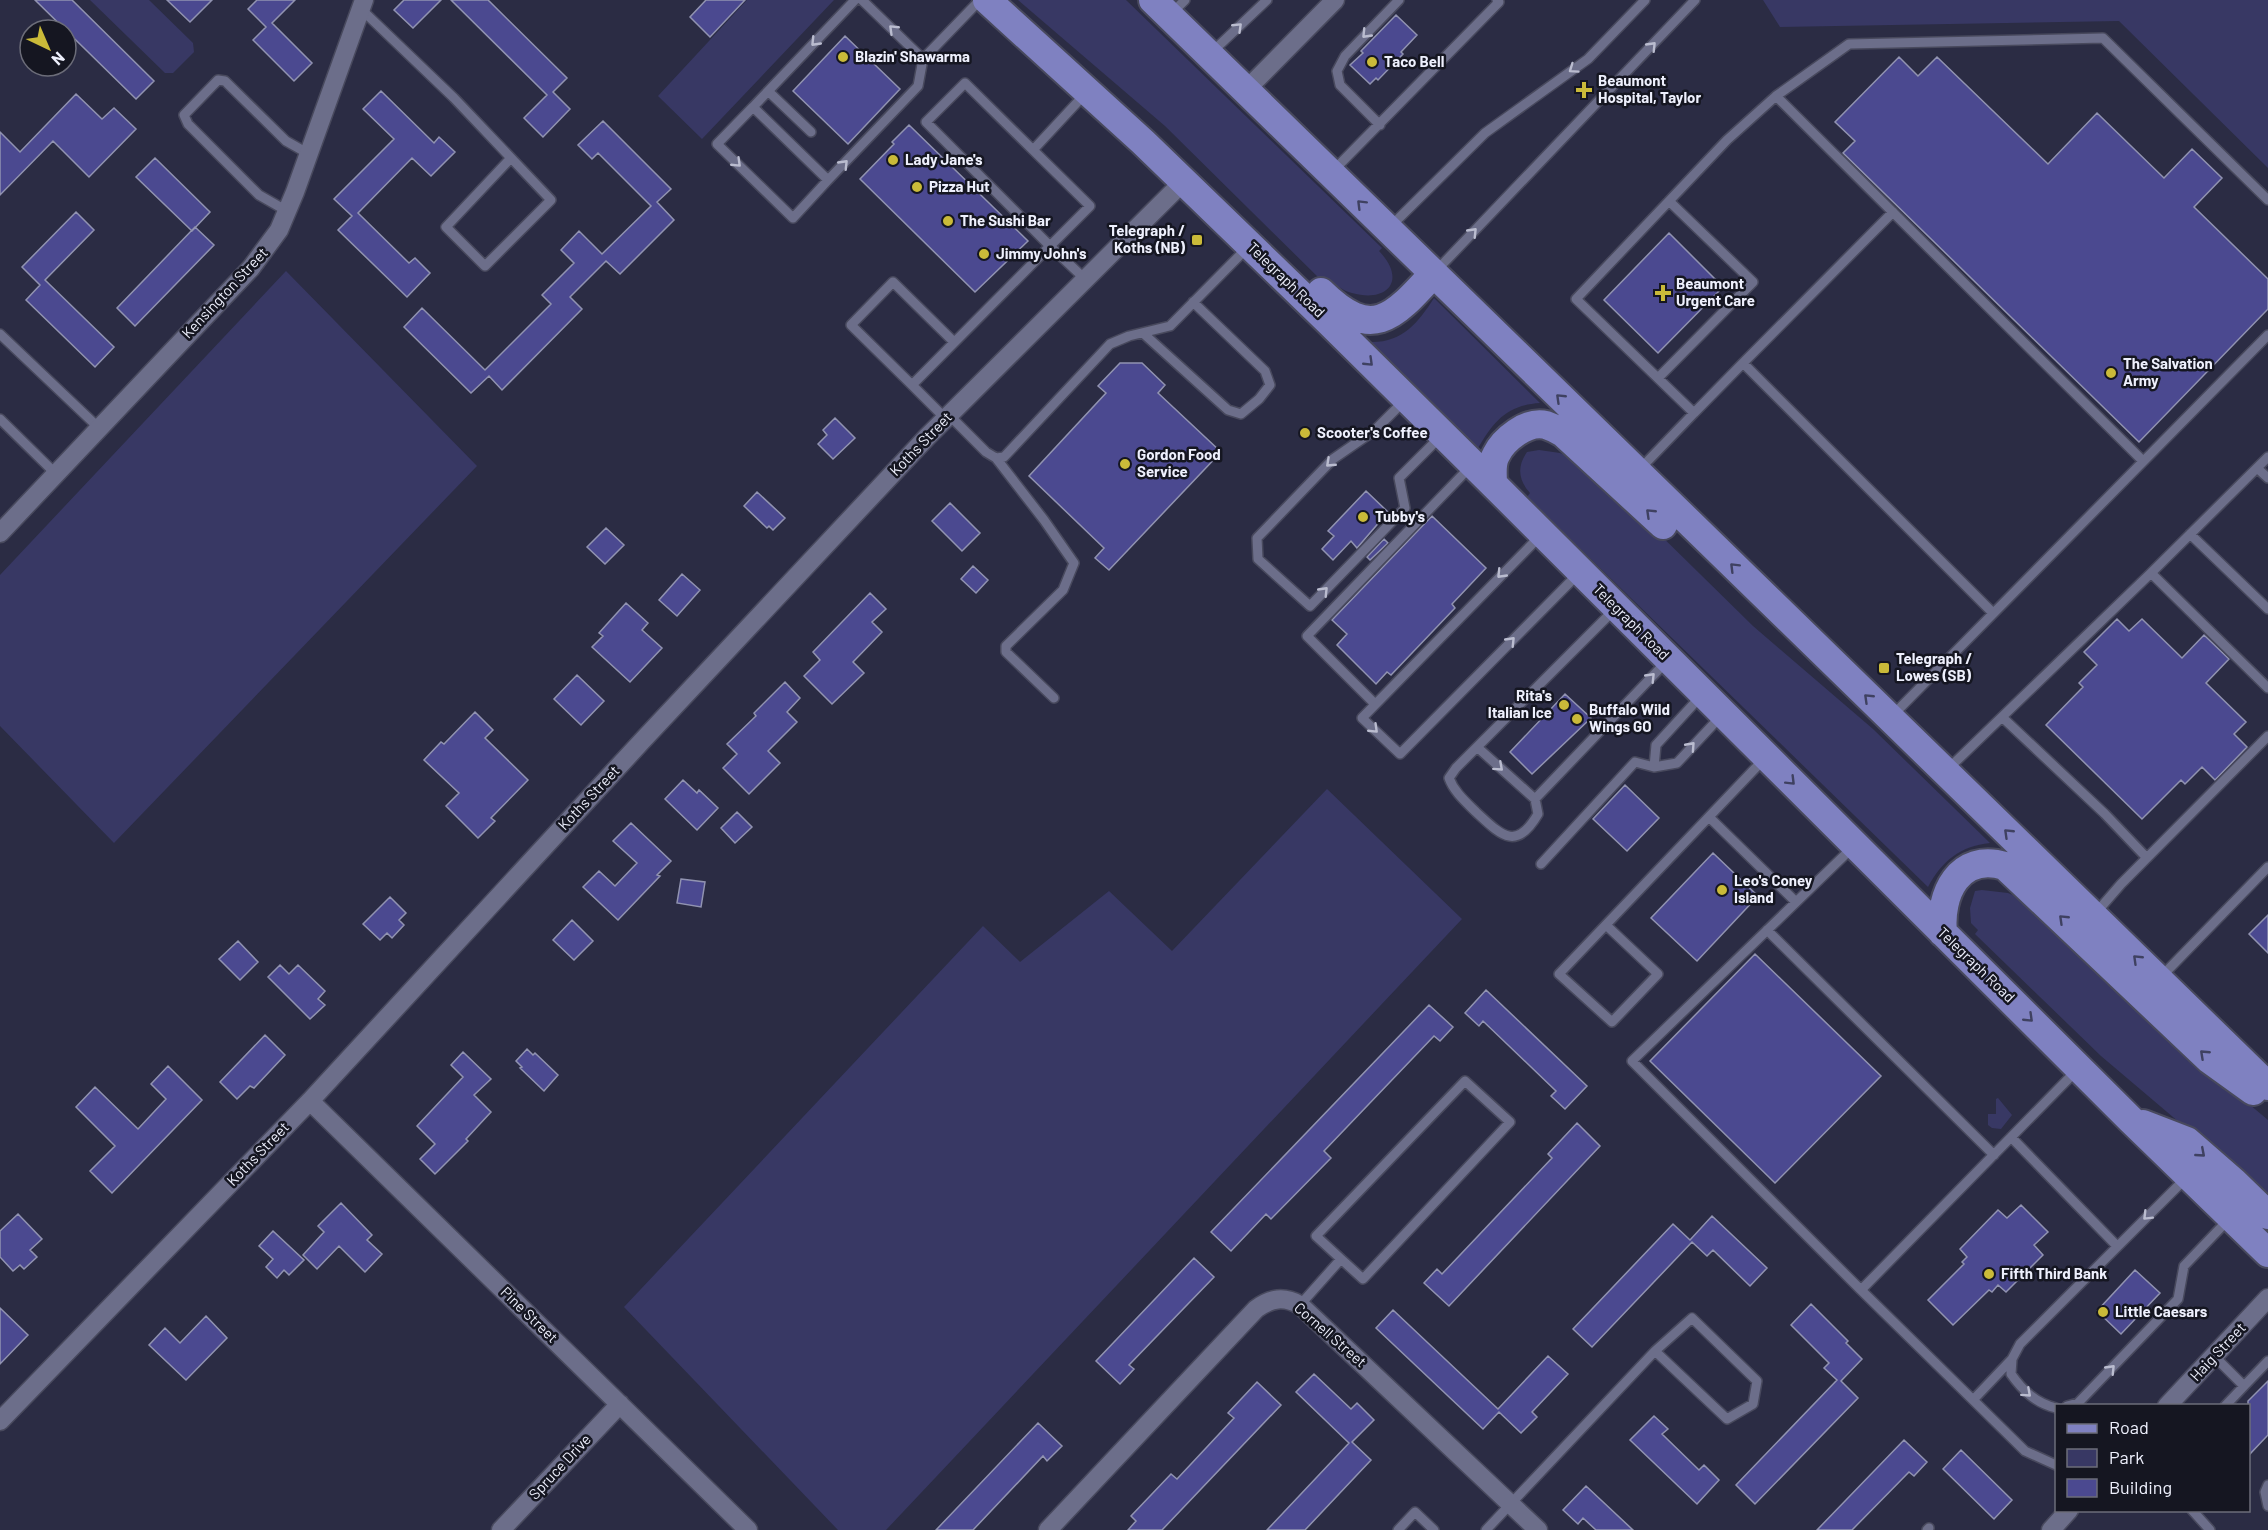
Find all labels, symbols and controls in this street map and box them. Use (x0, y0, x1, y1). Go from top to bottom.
north arrow (18, 18, 78, 78)
one-way arrow (1231, 23, 1241, 34)
one-way arrow (889, 26, 900, 37)
one-way arrow (1362, 27, 1373, 37)
one-way arrow (811, 35, 822, 46)
one-way arrow (1645, 42, 1656, 52)
place label: Blazin' Shawarma (855, 47, 970, 65)
text: N (48, 49, 69, 70)
marker: Blazin' Shawarma (836, 50, 850, 64)
place label: Taco Bell (1384, 52, 1444, 70)
marker: Taco Bell (1365, 55, 1379, 69)
one-way arrow (1568, 62, 1579, 73)
place label: Beaumont Hospital, Taylor (1598, 71, 1701, 106)
marker: Beaumont Hospital, Taylor (1575, 81, 1593, 99)
place label: Lady Jane's (905, 150, 983, 168)
marker: Lady Jane's (886, 153, 900, 167)
one-way arrow (730, 156, 740, 167)
one-way arrow (836, 160, 847, 171)
place label: Pizza Hut (929, 177, 990, 195)
marker: Pizza Hut (910, 180, 924, 194)
one-way arrow (1358, 200, 1368, 211)
place label: The Sushi Bar (960, 211, 1051, 229)
marker: The Sushi Bar (941, 214, 955, 228)
place label: Telegraph / Koths (NB) (1109, 221, 1186, 256)
one-way arrow (1466, 228, 1477, 239)
marker: Telegraph / Koths (NB) (1190, 233, 1204, 247)
street label: Telegraph Road (1244, 238, 1329, 321)
street label: Kensington Street (178, 243, 271, 341)
place label: Jimmy John's (996, 244, 1087, 262)
marker: Jimmy John's (977, 247, 991, 261)
place label: Beaumont Urgent Care (1676, 274, 1755, 309)
marker: Beaumont Urgent Care (1654, 284, 1672, 302)
place label: The Salvation Army (2123, 354, 2213, 389)
one-way arrow (1362, 355, 1373, 366)
marker: The Salvation Army (2104, 366, 2118, 380)
one-way arrow (1556, 394, 1567, 405)
street label: Koths Street (885, 408, 955, 479)
place label: Scooter's Coffee (1317, 423, 1428, 441)
marker: Scooter's Coffee (1298, 426, 1312, 440)
place label: Gordon Food Service (1137, 445, 1221, 480)
one-way arrow (1327, 456, 1338, 467)
marker: Gordon Food Service (1118, 457, 1132, 471)
place label: Tubby's (1375, 507, 1426, 525)
one-way arrow (1647, 509, 1657, 520)
marker: Tubby's (1356, 510, 1370, 524)
one-way arrow (1731, 564, 1742, 575)
one-way arrow (1498, 567, 1509, 578)
street label: Telegraph Road (1590, 579, 1674, 663)
one-way arrow (1317, 588, 1328, 599)
one-way arrow (1504, 638, 1515, 649)
place label: Telegraph / Lowes (SB) (1896, 649, 1972, 684)
marker: Telegraph / Lowes (SB) (1877, 661, 1891, 675)
one-way arrow (1644, 674, 1655, 684)
place label: Rita's Italian Ice (1488, 686, 1552, 721)
one-way arrow (1865, 694, 1875, 705)
marker: Rita's Italian Ice (1557, 698, 1571, 712)
place label: Buffalo Wild Wings GO (1589, 700, 1670, 735)
marker: Buffalo Wild Wings GO (1570, 712, 1584, 726)
one-way arrow (1367, 722, 1377, 733)
one-way arrow (1684, 743, 1695, 753)
one-way arrow (1492, 760, 1503, 771)
street label: Koths Street (554, 761, 623, 833)
one-way arrow (1784, 774, 1794, 785)
one-way arrow (2005, 830, 2016, 841)
place label: Leo's Coney Island (1734, 871, 1813, 906)
marker: Leo's Coney Island (1715, 883, 1729, 897)
one-way arrow (2059, 916, 2070, 927)
street label: Telegraph Road (1934, 923, 2019, 1006)
one-way arrow (2133, 955, 2144, 966)
one-way arrow (2023, 1011, 2033, 1022)
one-way arrow (2200, 1051, 2211, 1062)
street label: Koths Street (222, 1118, 292, 1189)
one-way arrow (2194, 1146, 2205, 1157)
one-way arrow (2143, 1210, 2154, 1220)
place label: Fifth Third Bank (2001, 1264, 2107, 1282)
marker: Fifth Third Bank (1982, 1267, 1996, 1281)
street label: Pine Street (497, 1283, 562, 1346)
street label: Cornell Street (1291, 1298, 1370, 1370)
place label: Little Caesars (2115, 1302, 2208, 1320)
marker: Little Caesars (2096, 1305, 2110, 1319)
street label: Haig Street (2186, 1318, 2249, 1384)
one-way arrow (2104, 1365, 2115, 1375)
one-way arrow (2021, 1386, 2031, 1397)
legend (2055, 1404, 2250, 1512)
text: Road (2109, 1416, 2149, 1438)
street label: Spruce Drive (524, 1430, 594, 1503)
text: Park (2109, 1446, 2144, 1468)
text: Building (2109, 1476, 2172, 1498)

